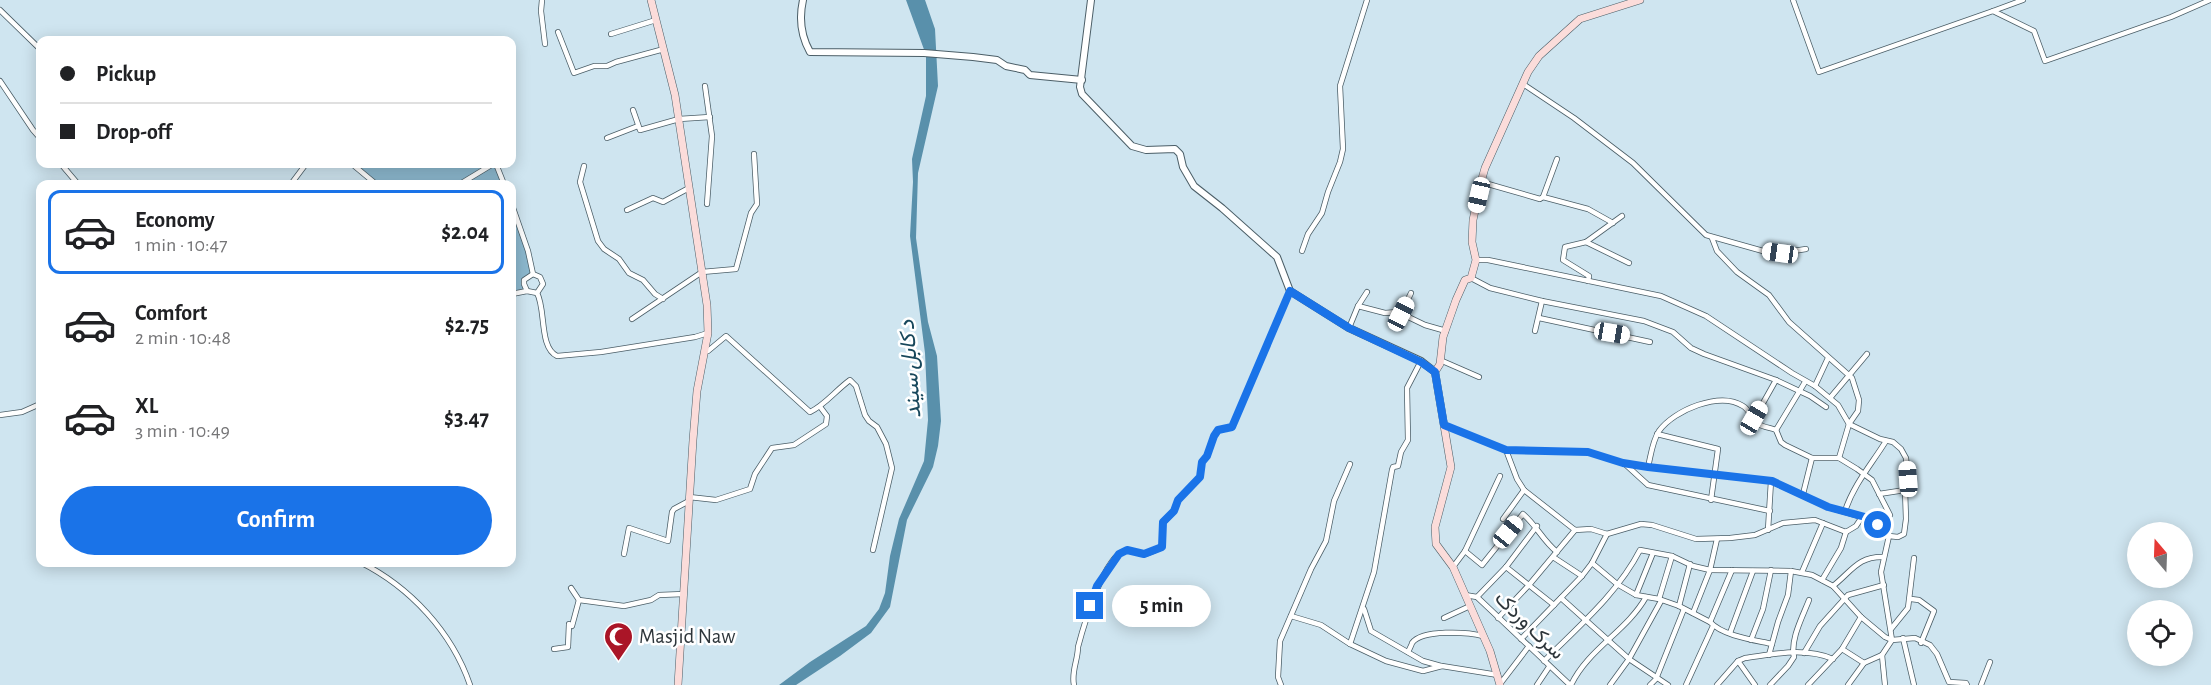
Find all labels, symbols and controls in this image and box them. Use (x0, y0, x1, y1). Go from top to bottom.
text: Pickup (96, 63, 156, 85)
text: Drop-off (96, 121, 172, 143)
car (1466, 175, 1492, 215)
icon: car (63, 205, 117, 259)
text: Economy (135, 209, 215, 231)
text: $2.04 (441, 221, 489, 243)
text: 1 min · 10:47 (135, 235, 228, 255)
car (1761, 242, 1799, 264)
car (1385, 294, 1417, 334)
icon: car (63, 298, 117, 352)
text: Comfort (135, 302, 207, 324)
text: $2.75 (445, 314, 489, 336)
water label: د کابل سيند (896, 319, 926, 419)
car (1593, 321, 1631, 345)
text: 2 min · 10:48 (135, 328, 231, 348)
icon: car (63, 391, 117, 445)
text: XL (135, 395, 158, 417)
car (1737, 398, 1771, 438)
text: $3.47 (444, 407, 489, 429)
text: 3 min · 10:49 (135, 421, 230, 441)
car (1898, 460, 1918, 498)
button: Confirm (60, 486, 492, 555)
route start (1864, 511, 1891, 538)
car (1490, 512, 1526, 552)
north arrow (2127, 522, 2193, 588)
map controls (2127, 522, 2193, 666)
callout: 5 min (1111, 585, 1210, 627)
street label: سرک وردک (1489, 587, 1568, 665)
route end (1076, 592, 1103, 619)
text: 5 min (1140, 596, 1183, 616)
button: locate (2127, 600, 2193, 666)
mosque icon: Masjid Naw (602, 620, 634, 662)
place label: Masjid Naw (639, 626, 735, 647)

